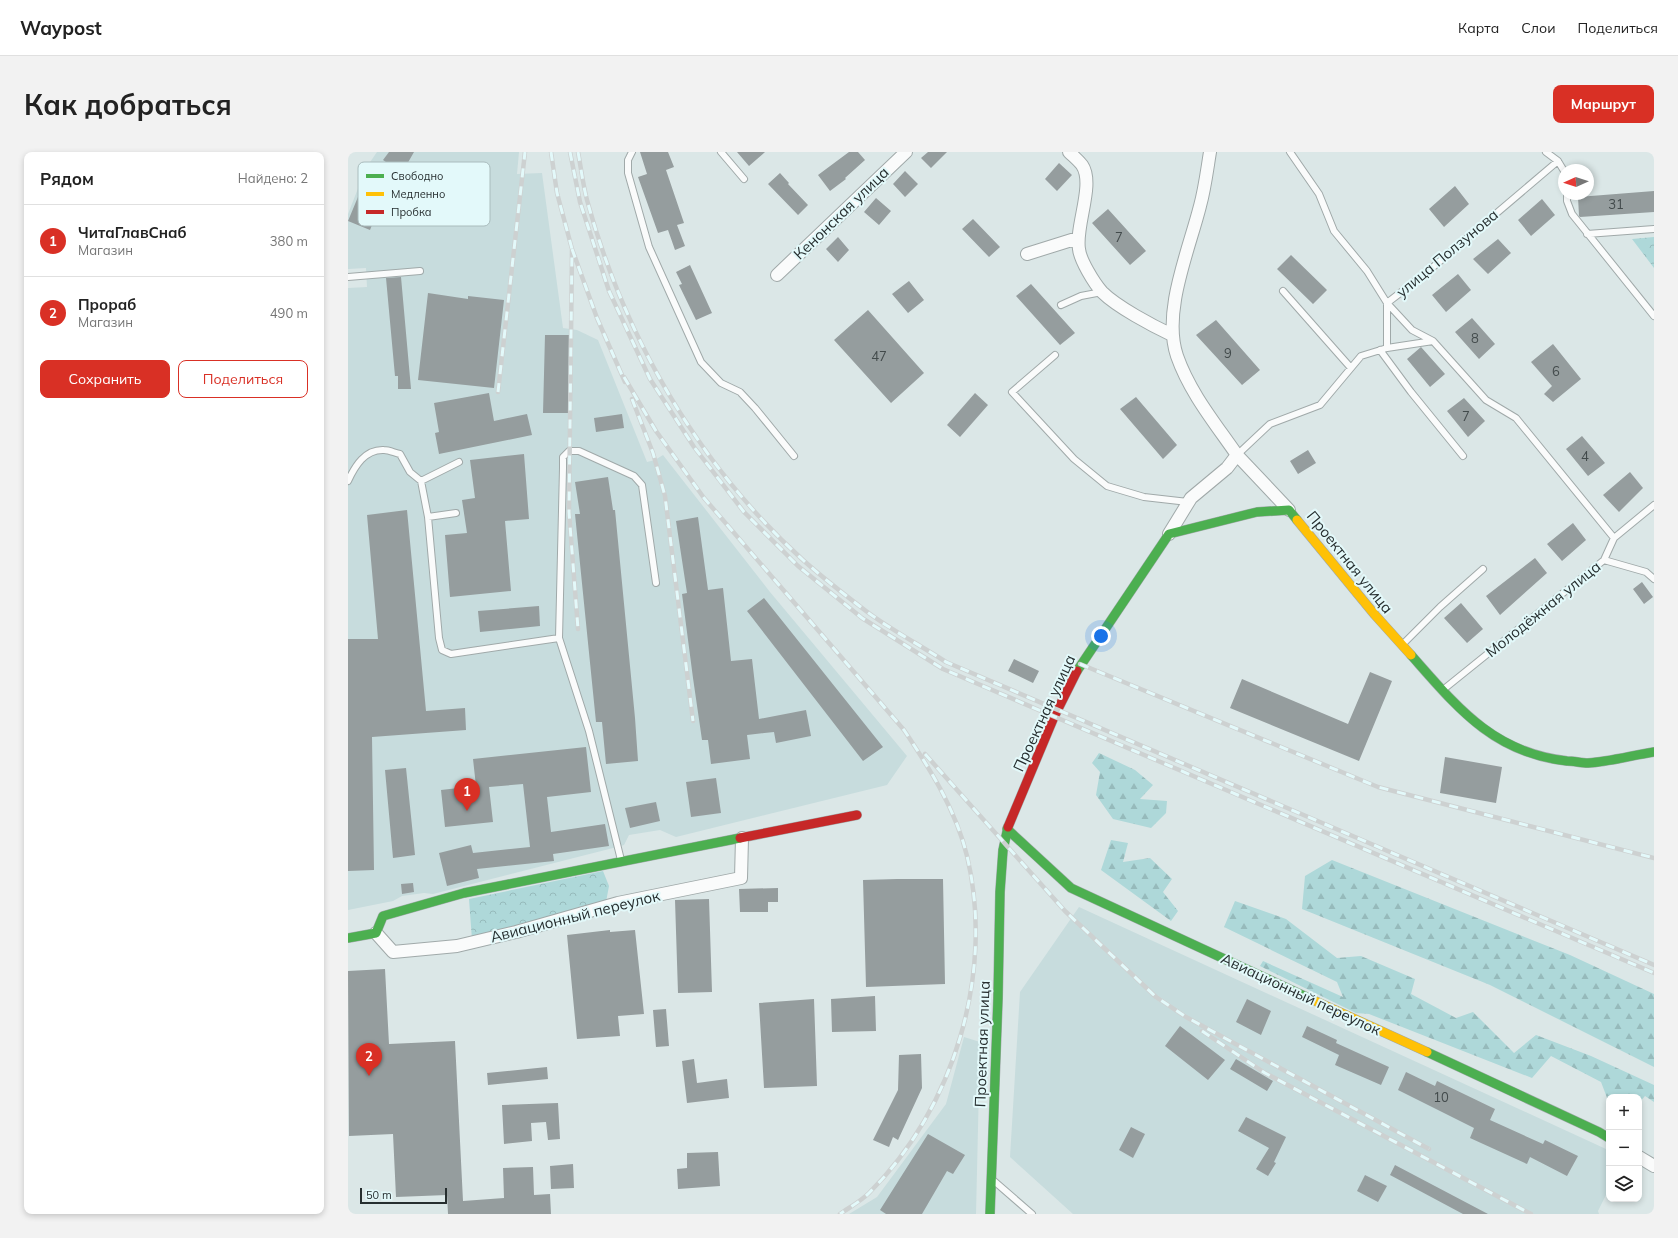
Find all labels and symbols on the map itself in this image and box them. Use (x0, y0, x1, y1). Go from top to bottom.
legend (358, 162, 490, 226)
street label: Кенонская улица (789, 163, 893, 263)
north arrow (1558, 164, 1594, 200)
text: Свободно (391, 169, 444, 183)
text: Медленно (391, 187, 445, 201)
house number: 31 (1608, 196, 1624, 212)
text: Пробка (391, 205, 432, 219)
street label: улица Ползунова (1392, 205, 1502, 301)
house number: 7 (1115, 229, 1123, 245)
house number: 8 (1471, 330, 1479, 346)
house number: 9 (1224, 345, 1232, 361)
house number: 47 (871, 348, 887, 364)
house number: 6 (1552, 363, 1560, 379)
house number: 7 (1462, 408, 1470, 424)
house number: 4 (1581, 448, 1589, 464)
street label: Проектная улица (1303, 507, 1397, 617)
street label: Молодёжная улица (1482, 557, 1604, 661)
your location (1091, 626, 1111, 646)
street label: Проектная улица (1009, 652, 1079, 774)
pin: 1 (454, 778, 480, 811)
street label: Авиационный переулок (488, 886, 663, 946)
street label: Авиационный переулок (1218, 949, 1385, 1040)
street label: Проектная улица (970, 980, 994, 1108)
pin: 2 (356, 1043, 382, 1076)
house number: 10 (1433, 1089, 1449, 1105)
scale bar (360, 1186, 447, 1205)

